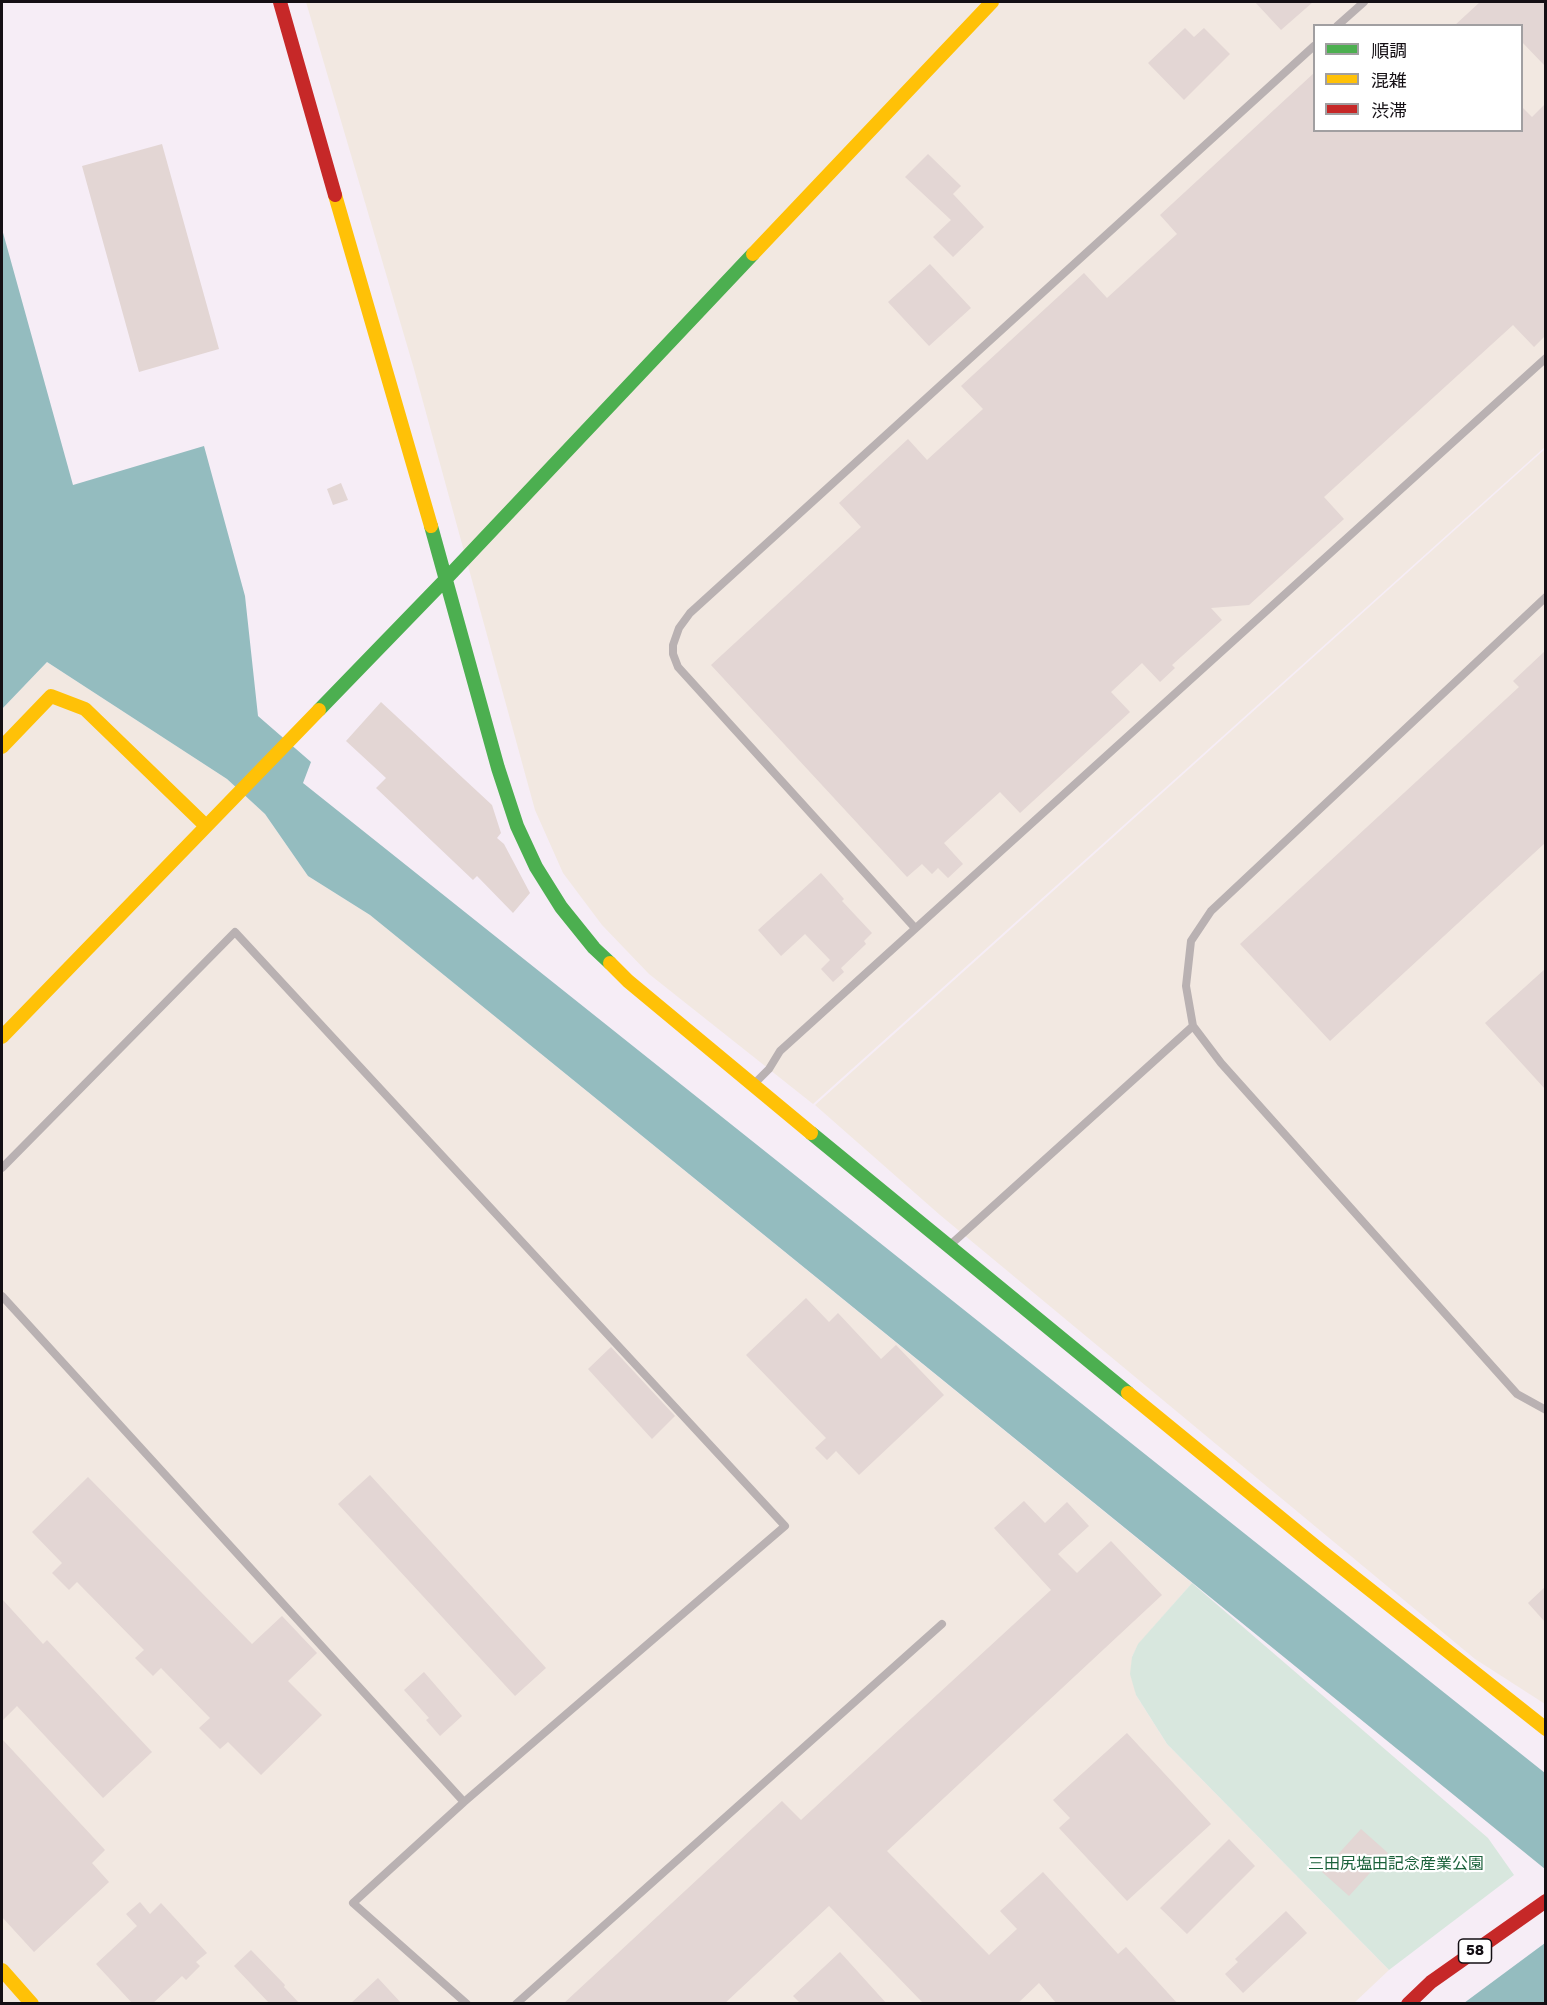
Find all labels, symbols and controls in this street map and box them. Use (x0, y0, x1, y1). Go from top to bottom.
legend (1313, 24, 1523, 132)
text: 順調 (1371, 40, 1407, 61)
text: 混雑 (1371, 70, 1407, 91)
text: 渋滞 (1371, 100, 1407, 121)
park label: 三田尻塩田記念産業公園 (1308, 1854, 1484, 1874)
road number: 58 (1458, 1939, 1492, 1963)

